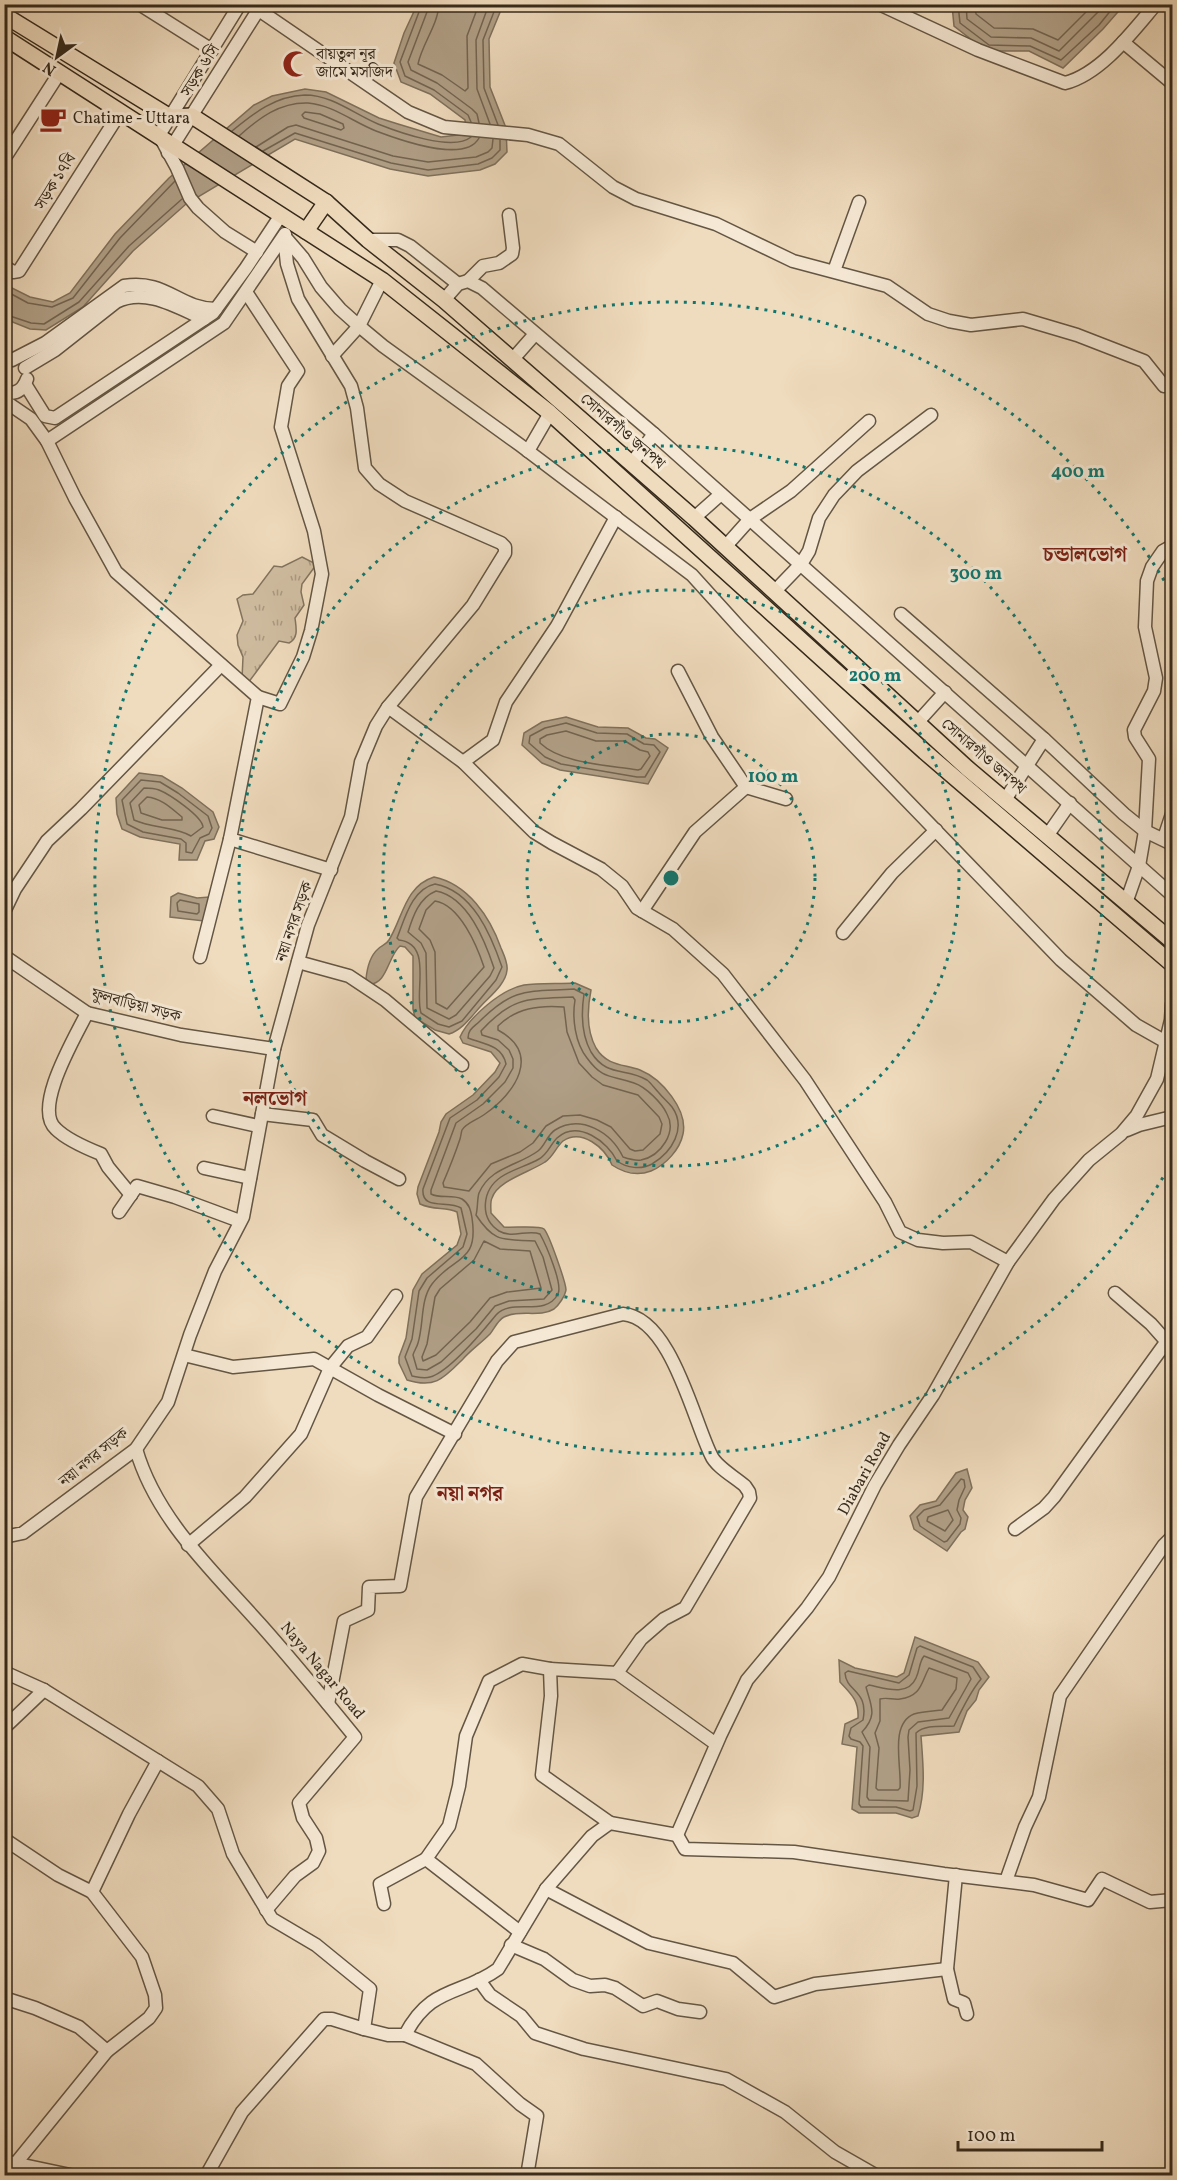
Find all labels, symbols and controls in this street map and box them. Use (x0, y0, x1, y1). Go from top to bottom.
north arrow (27, 27, 87, 87)
street label: সড়ক ৬সি (176, 39, 226, 102)
place label: বায়তুল নূর জামে মসজিদ (315, 44, 394, 84)
mosque icon: বায়তুল নূর জামে মসজিদ (281, 49, 311, 79)
text: N (39, 55, 61, 80)
cafe icon: Chatime - Uttara (38, 104, 68, 134)
place label: Chatime - Uttara (73, 108, 190, 130)
street label: সড়ক ১৭বি (30, 149, 82, 215)
street label: সোনারগাঁও জনপথ (575, 389, 670, 476)
text: 400 m (1051, 460, 1105, 485)
district label: চন্ডালভোগ (1042, 542, 1128, 570)
text: 300 m (950, 562, 1002, 587)
text: 200 m (849, 664, 901, 689)
street label: সোনারগাঁও জনপথ (936, 714, 1031, 801)
text: 100 m (748, 765, 798, 790)
centre of rings (661, 868, 681, 888)
street label: নয়া নগর সড়ক (271, 878, 319, 966)
street label: ফুলবাড়িয়া সড়ক (88, 983, 184, 1029)
district label: নলভোগ (242, 1086, 308, 1114)
street label: নয়া নগর সড়ক (54, 1423, 134, 1493)
street label: Diabari Road (833, 1428, 897, 1520)
district label: নয়া নগর (436, 1481, 504, 1509)
street label: Naya Nagar Road (275, 1618, 369, 1724)
scale bar (958, 2114, 1102, 2152)
text: 100 m (967, 2124, 1016, 2149)

